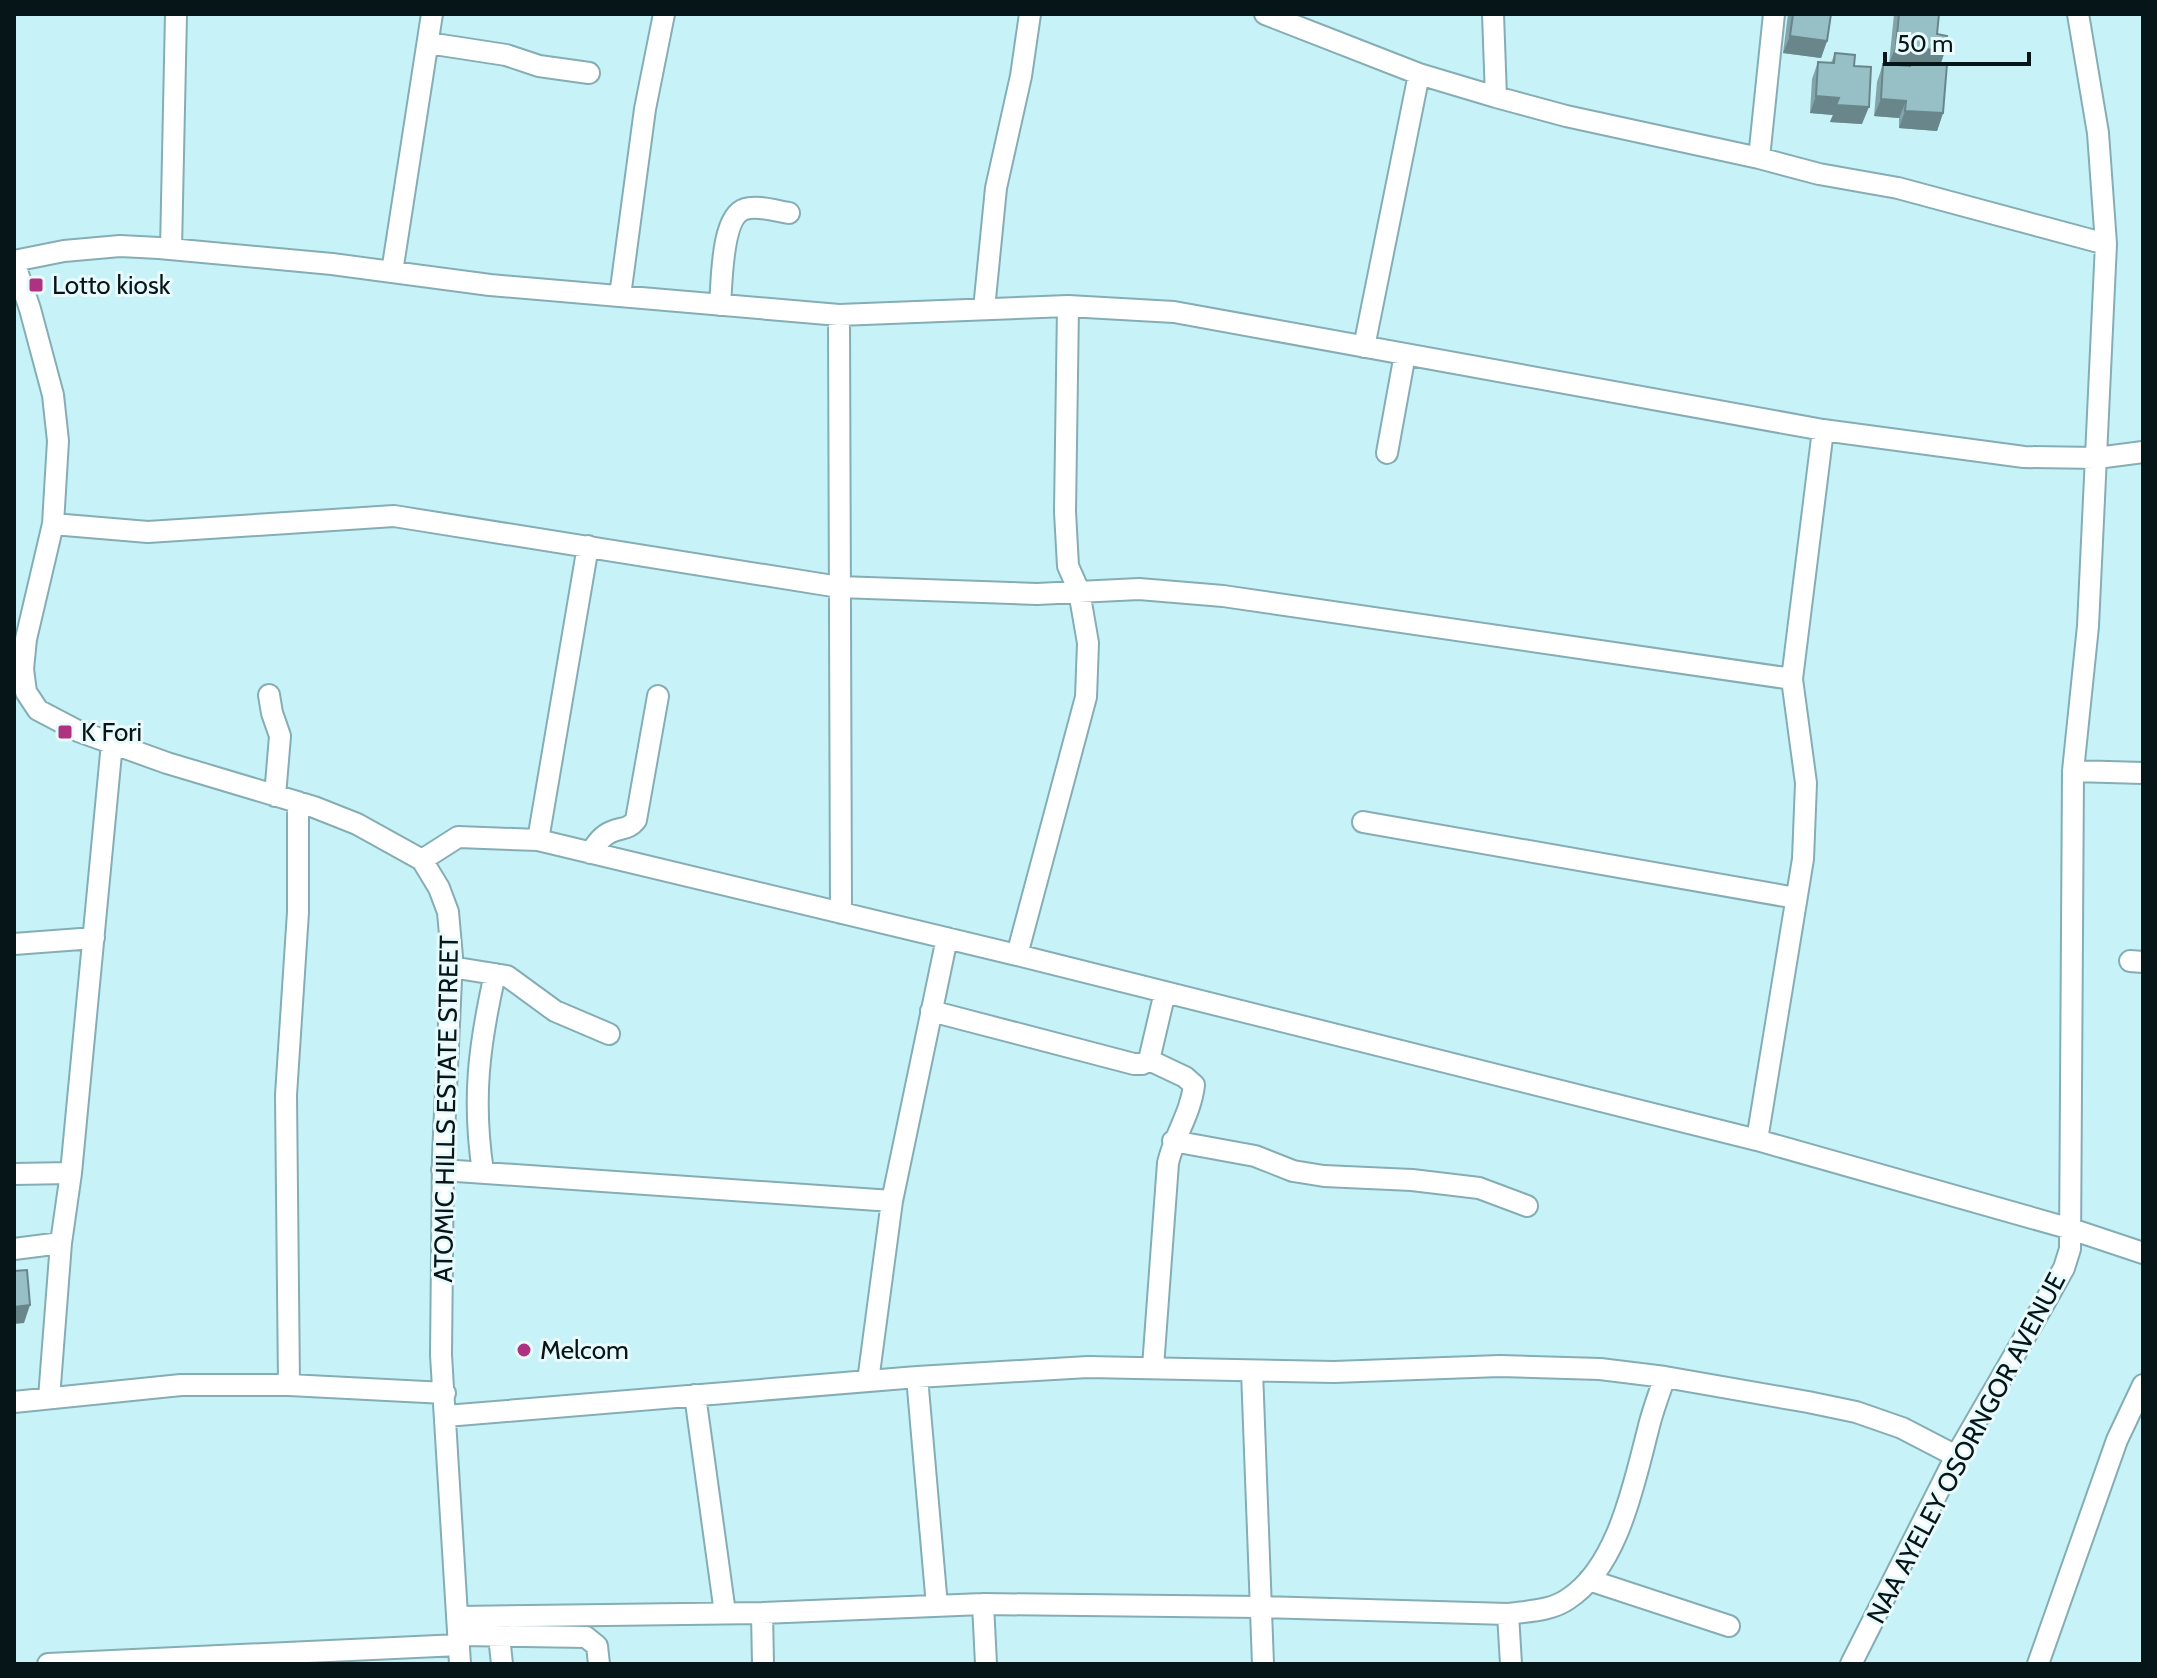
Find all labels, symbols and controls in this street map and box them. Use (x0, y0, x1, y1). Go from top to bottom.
scale bar (1885, 16, 2029, 66)
text: 50 m (1897, 29, 1953, 58)
place label: Lotto kiosk (52, 269, 171, 301)
marker: Lotto kiosk (27, 276, 45, 294)
place label: K Fori (81, 716, 142, 748)
marker: K Fori (56, 723, 74, 741)
street label: ATOMIC HILLS ESTATE STREET (427, 935, 465, 1283)
street label: NAA AYELEY OSORNGOR AVENUE (1860, 1267, 2072, 1629)
place label: Melcom (540, 1334, 629, 1366)
marker: Melcom (515, 1341, 533, 1359)

